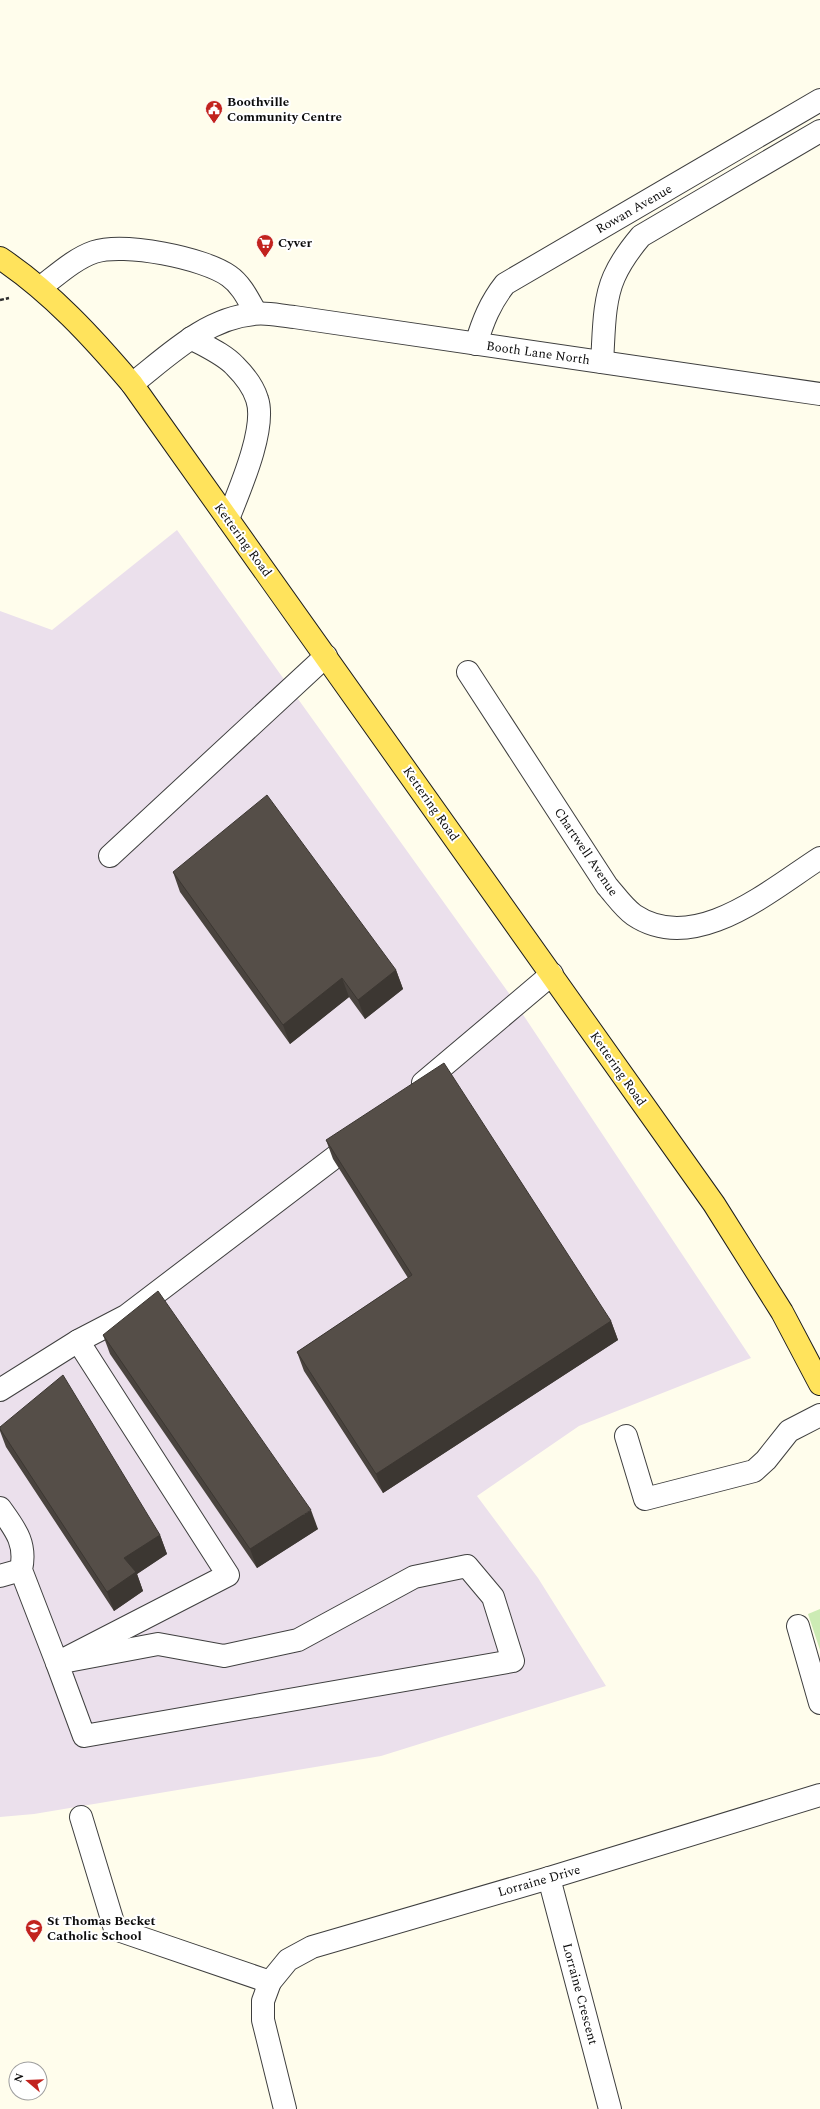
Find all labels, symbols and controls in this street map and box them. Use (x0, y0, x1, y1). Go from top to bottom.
place label: Boothville Community Centre (227, 92, 342, 127)
public building icon: Boothville Community Centre (204, 99, 224, 124)
street label: Rowan Avenue (592, 179, 676, 239)
supermarket icon: Cyver (255, 233, 275, 258)
place label: Cyver (278, 233, 312, 253)
street label: Booth Lane North (485, 336, 592, 370)
street label: Kettering Road (209, 499, 277, 581)
street label: Kettering Road (398, 763, 464, 845)
street label: Chartwell Avenue (549, 804, 623, 900)
street label: Kettering Road (585, 1028, 651, 1110)
street label: Lorraine Drive (495, 1860, 583, 1902)
place label: St Thomas Becket Catholic School (47, 1911, 156, 1946)
school or university icon: St Thomas Becket Catholic School (24, 1918, 44, 1943)
street label: Lorraine Crescent (557, 1941, 603, 2047)
north arrow (8, 2061, 48, 2101)
text: N (10, 2071, 29, 2085)

